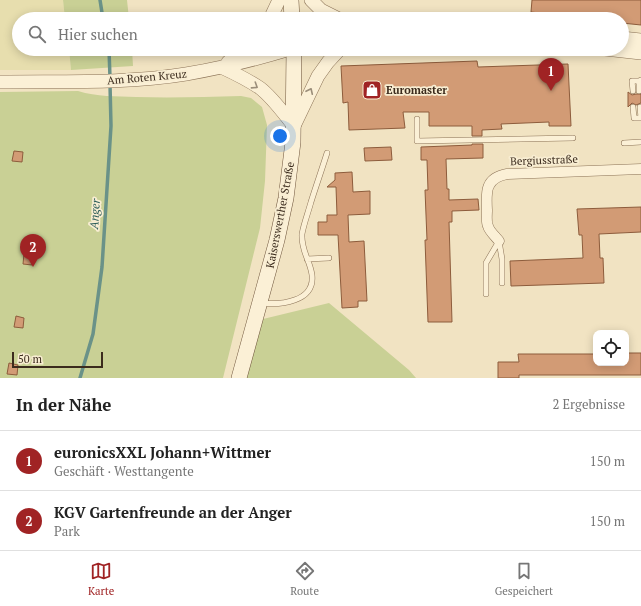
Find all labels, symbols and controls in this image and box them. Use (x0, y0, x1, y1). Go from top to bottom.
search box (12, 12, 629, 56)
icon: search (26, 23, 48, 45)
text: Hier suchen (58, 24, 138, 44)
pin: 1 (538, 58, 564, 91)
street label: Am Roten Kreuz (107, 67, 187, 87)
shop icon: Euromaster (361, 79, 383, 101)
one-way arrow (251, 81, 258, 88)
place label: Euromaster (386, 83, 447, 97)
one-way arrow (306, 88, 314, 95)
your location (270, 126, 290, 146)
street label: Bergiusstraße (510, 152, 579, 168)
street label: Kaiserswerther Straße (263, 160, 297, 269)
water label: Anger (86, 197, 103, 231)
pin: 2 (20, 234, 46, 267)
map controls (593, 330, 629, 366)
button: locate (593, 330, 629, 366)
scale bar (12, 350, 103, 369)
text: 50 m (18, 352, 42, 366)
text: In der Nähe (16, 393, 111, 416)
text: 2 Ergebnisse (552, 395, 625, 413)
text: euronicsXXL Johann+Wittmer (54, 442, 271, 462)
text: 1 (25, 452, 33, 470)
text: 150 m (590, 452, 625, 470)
text: Geschäft · Westtangente (54, 462, 194, 480)
text: KGV Gartenfreunde an der Anger (54, 502, 292, 522)
text: 2 (25, 512, 33, 530)
text: 150 m (590, 512, 625, 530)
text: Park (54, 522, 80, 540)
tab: Karte (88, 560, 114, 598)
tab: Route (290, 560, 319, 598)
tab: Gespeichert (495, 560, 553, 598)

